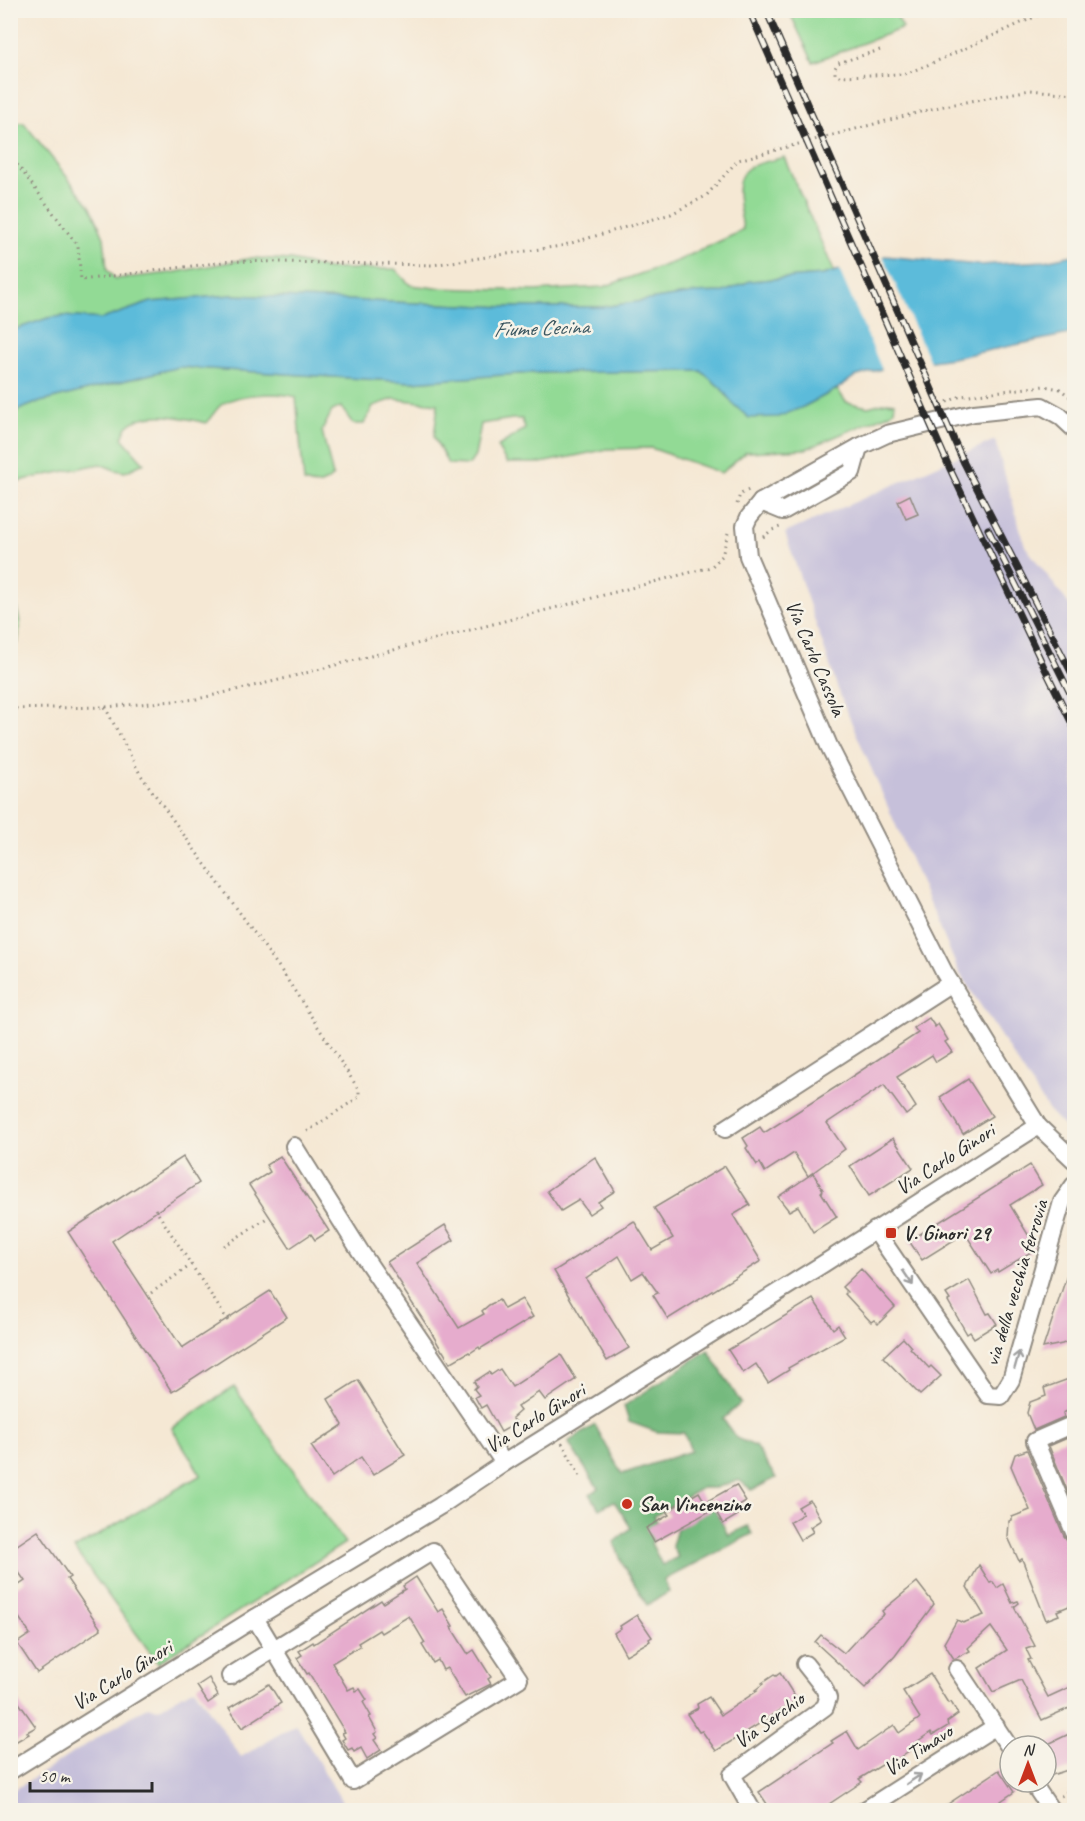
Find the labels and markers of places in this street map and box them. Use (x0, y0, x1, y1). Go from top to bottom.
place label: V. Ginori 29 (903, 1220, 993, 1246)
marker: V. Ginori 29 (884, 1226, 898, 1240)
place label: San Vincenzino (639, 1491, 752, 1517)
marker: San Vincenzino (620, 1497, 634, 1511)

